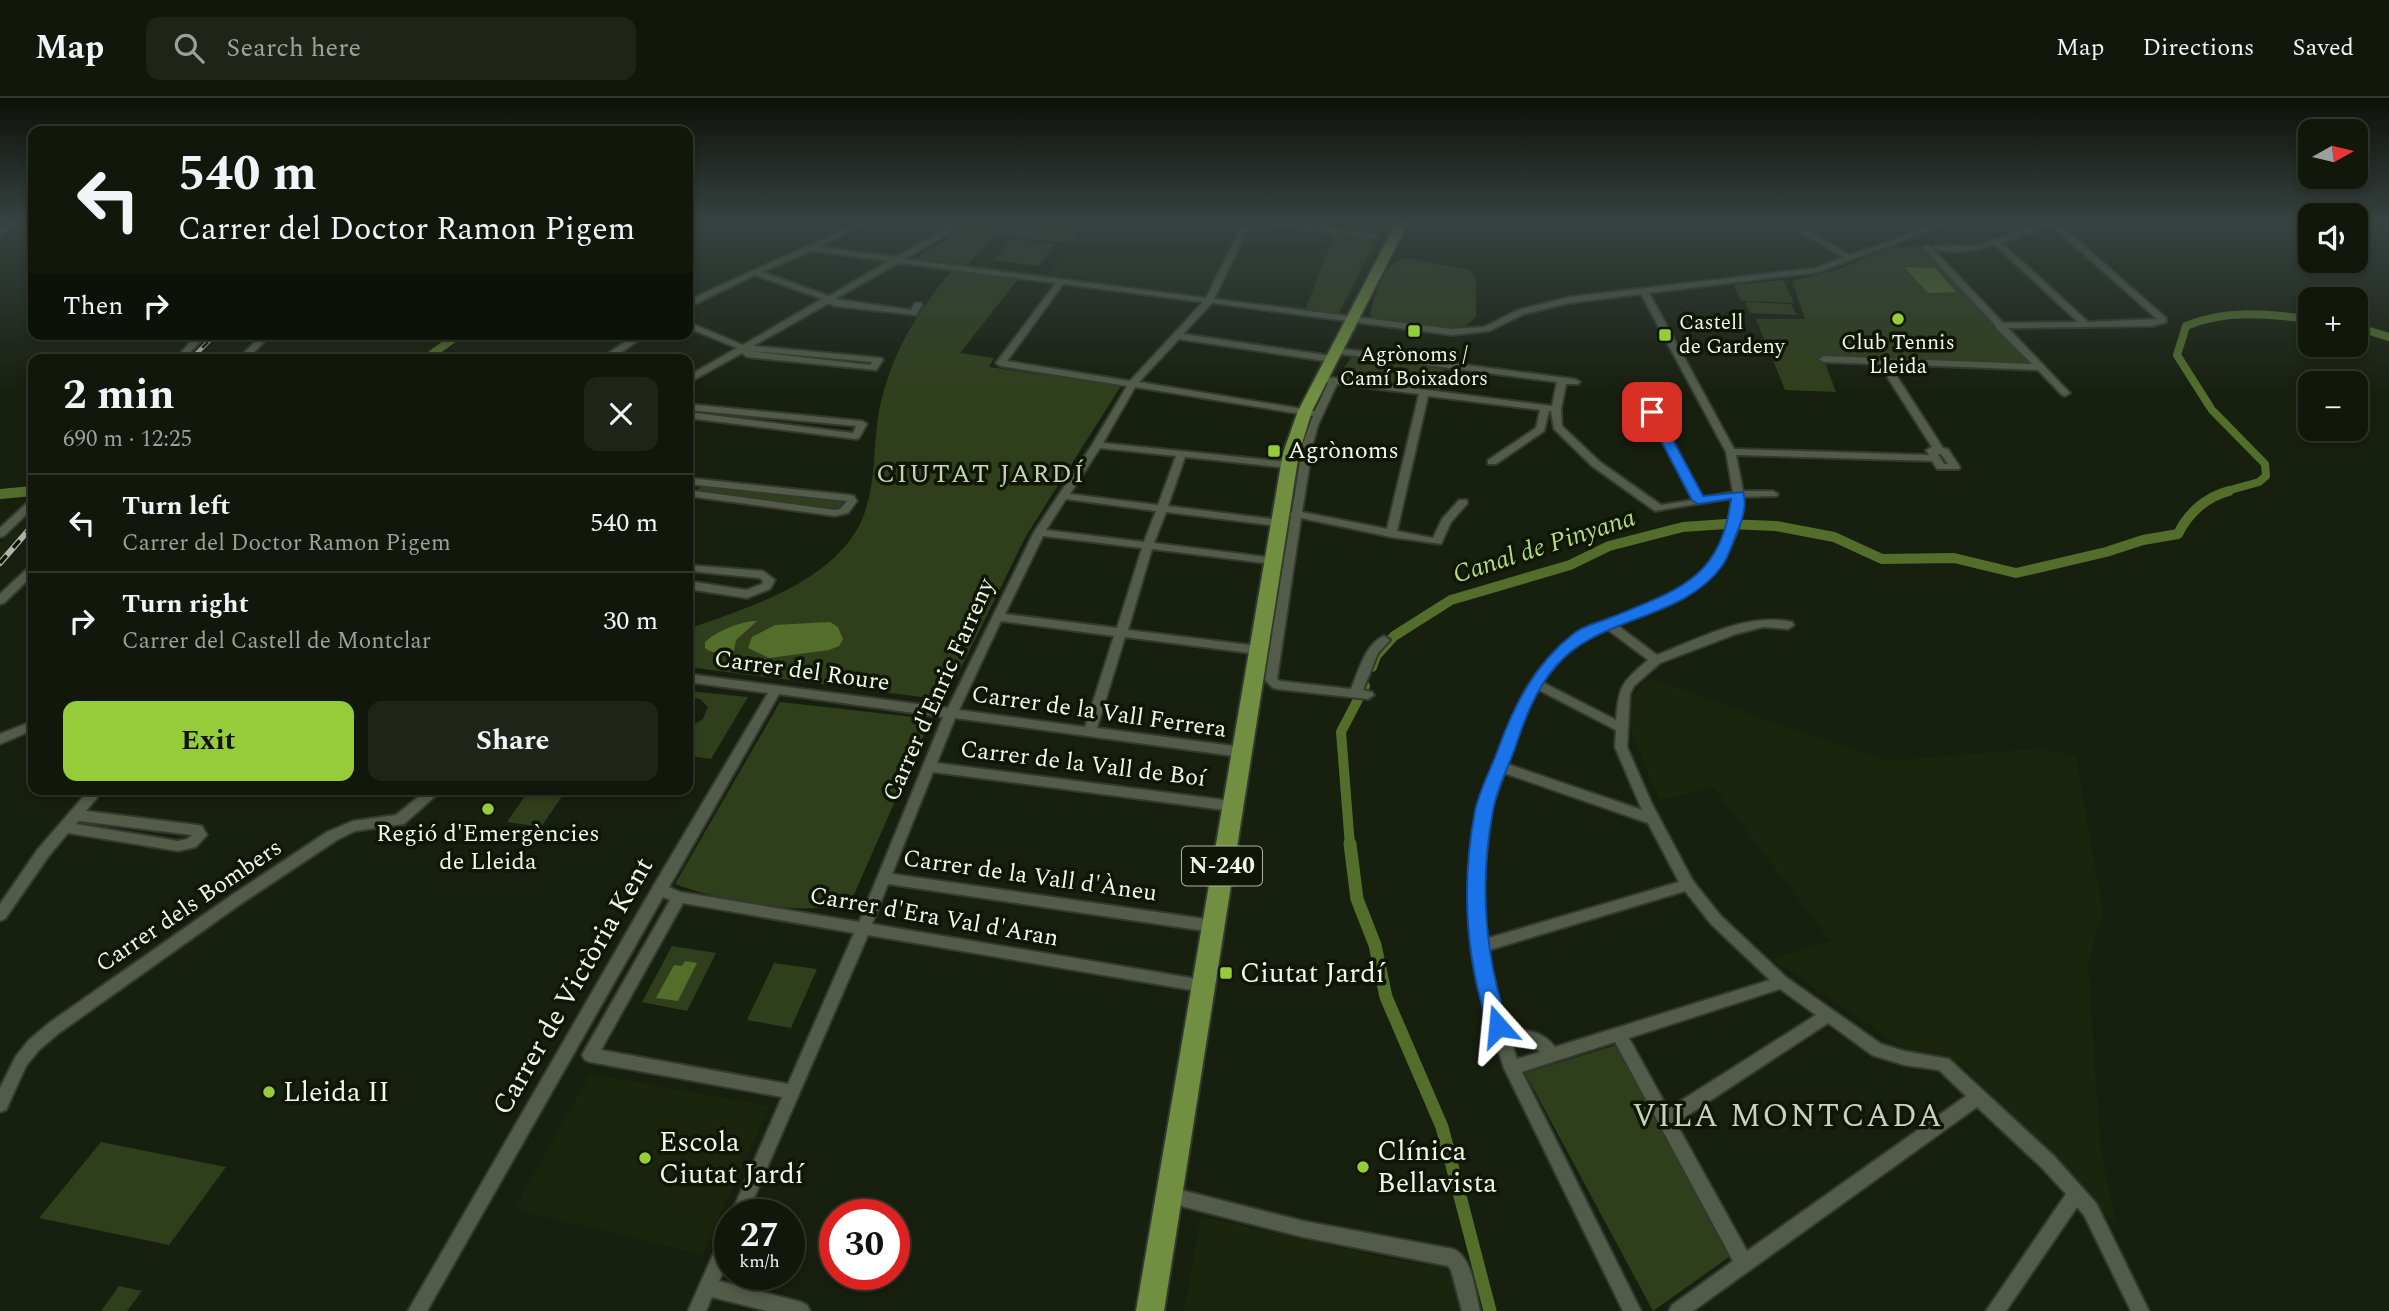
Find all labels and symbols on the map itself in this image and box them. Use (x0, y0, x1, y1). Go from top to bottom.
north arrow (2298, 119, 2368, 189)
place label: Castell de Gardeny (1679, 307, 1786, 363)
marker: Club Tennis Lleida (1890, 311, 1906, 327)
marker: Agrònoms / Camí Boixadors (1406, 323, 1422, 339)
marker: Castell de Gardeny (1657, 327, 1673, 343)
place label: Club Tennis Lleida (1841, 327, 1955, 383)
place label: Agrònoms / Camí Boixadors (1340, 339, 1488, 395)
pin (1622, 382, 1682, 442)
place label: Agrònoms (1288, 433, 1399, 469)
marker: Agrònoms (1266, 443, 1282, 459)
district label: CIUTAT JARDÍ (876, 454, 1086, 494)
water label: Canal de Pinyana (1448, 498, 1640, 594)
street label: Carrer d'Enric Farreny (874, 571, 1005, 807)
street label: Carrer del Roure (712, 641, 892, 701)
street label: Carrer de la Vall Ferrera (969, 676, 1229, 748)
street label: Carrer de la Vall de Boí (958, 731, 1209, 797)
marker: Regió d'Emergències de Lleida (480, 801, 496, 817)
place label: Regió d'Emergències de Lleida (376, 816, 600, 880)
street label: Carrer dels Bombers (88, 830, 290, 982)
street label: Carrer de la Vall d'Àneu (901, 840, 1159, 912)
road number: N-240 (1182, 846, 1262, 886)
street label: Carrer de Victòria Kent (481, 849, 665, 1123)
street label: Carrer d'Era Val d'Aran (807, 877, 1061, 957)
place label: Ciutat Jardí (1240, 952, 1386, 995)
marker: Ciutat Jardí (1218, 965, 1234, 981)
position arrow (1461, 989, 1535, 1063)
place label: Lleida II (283, 1071, 389, 1114)
marker: Lleida II (261, 1084, 277, 1100)
district label: VILA MONTCADA (1632, 1092, 1944, 1141)
place label: Escola Ciutat Jardí (659, 1121, 805, 1196)
place label: Clínica Bellavista (1377, 1130, 1497, 1205)
marker: Escola Ciutat Jardí (637, 1150, 653, 1166)
marker: Clínica Bellavista (1355, 1159, 1371, 1175)
speed limit sign: 30 (819, 1199, 910, 1290)

